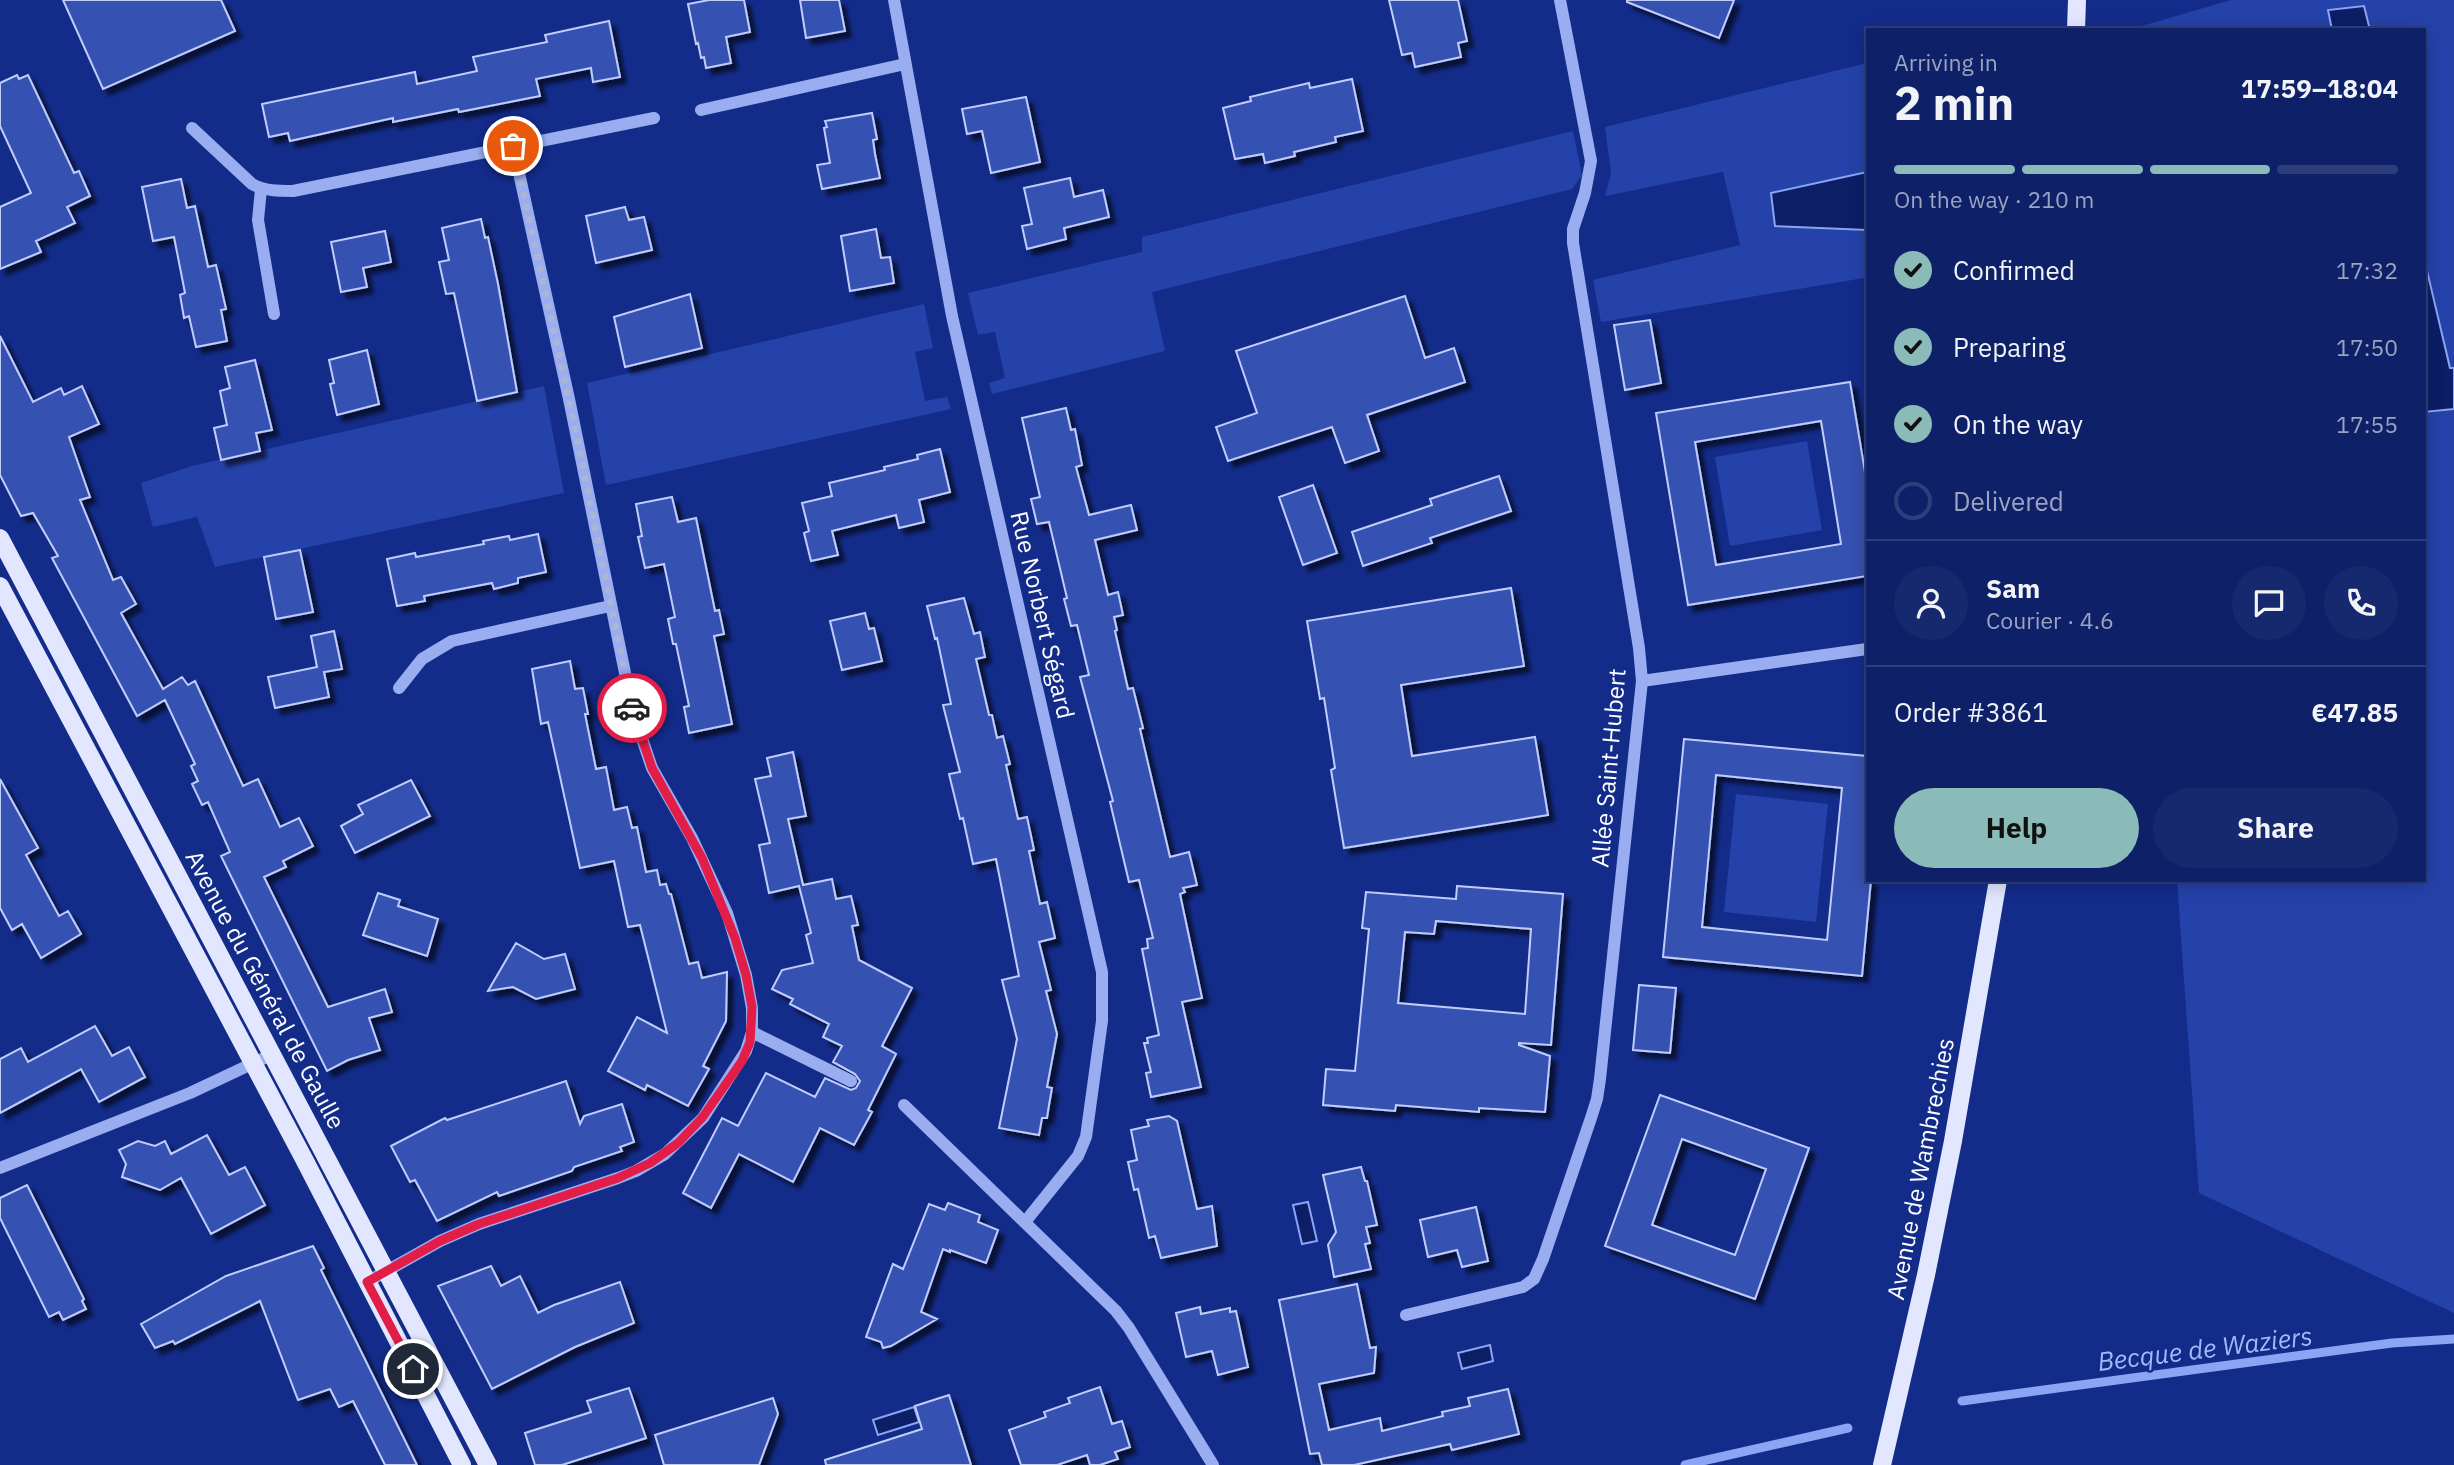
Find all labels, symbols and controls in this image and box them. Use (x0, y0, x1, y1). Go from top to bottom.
text: Arriving in (1894, 47, 1998, 77)
text: 17:59–18:04 (2241, 71, 2398, 105)
text: 2 min (1894, 73, 2014, 133)
pin (483, 116, 543, 176)
icon: bag (494, 127, 532, 165)
text: On the way · 210 m (1894, 184, 2094, 214)
icon: check (1894, 251, 1932, 289)
text: Confirmed (1953, 253, 2075, 287)
text: 17:32 (2336, 255, 2398, 285)
icon: check (1894, 328, 1932, 366)
text: Preparing (1953, 330, 2066, 364)
text: 17:50 (2336, 332, 2398, 362)
icon: check (1894, 405, 1932, 443)
text: On the way (1953, 407, 2083, 441)
text: 17:55 (2336, 409, 2398, 439)
text: Delivered (1953, 484, 2064, 518)
street label: Rue Norbert Ségard (1004, 508, 1082, 722)
button: person (1894, 566, 1968, 640)
button: chat (2232, 566, 2306, 640)
button: phone (2324, 566, 2398, 640)
text: Sam (1986, 571, 2040, 605)
text: Courier · 4.6 (1986, 605, 2114, 635)
street label: Allée Saint-Hubert (1583, 667, 1633, 869)
courier (597, 673, 667, 743)
icon: car (613, 689, 651, 727)
text: Order #3861 (1894, 695, 2048, 729)
text: €47.85 (2311, 695, 2398, 729)
button: Help (1894, 788, 2139, 868)
button: Share (2153, 788, 2398, 868)
street label: Avenue du Général de Gaulle (179, 845, 353, 1135)
street label: Avenue de Wambrechies (1879, 1035, 1961, 1302)
water label: Becque de Waziers (2096, 1318, 2314, 1378)
pin (383, 1339, 443, 1399)
icon: home (394, 1350, 432, 1388)

